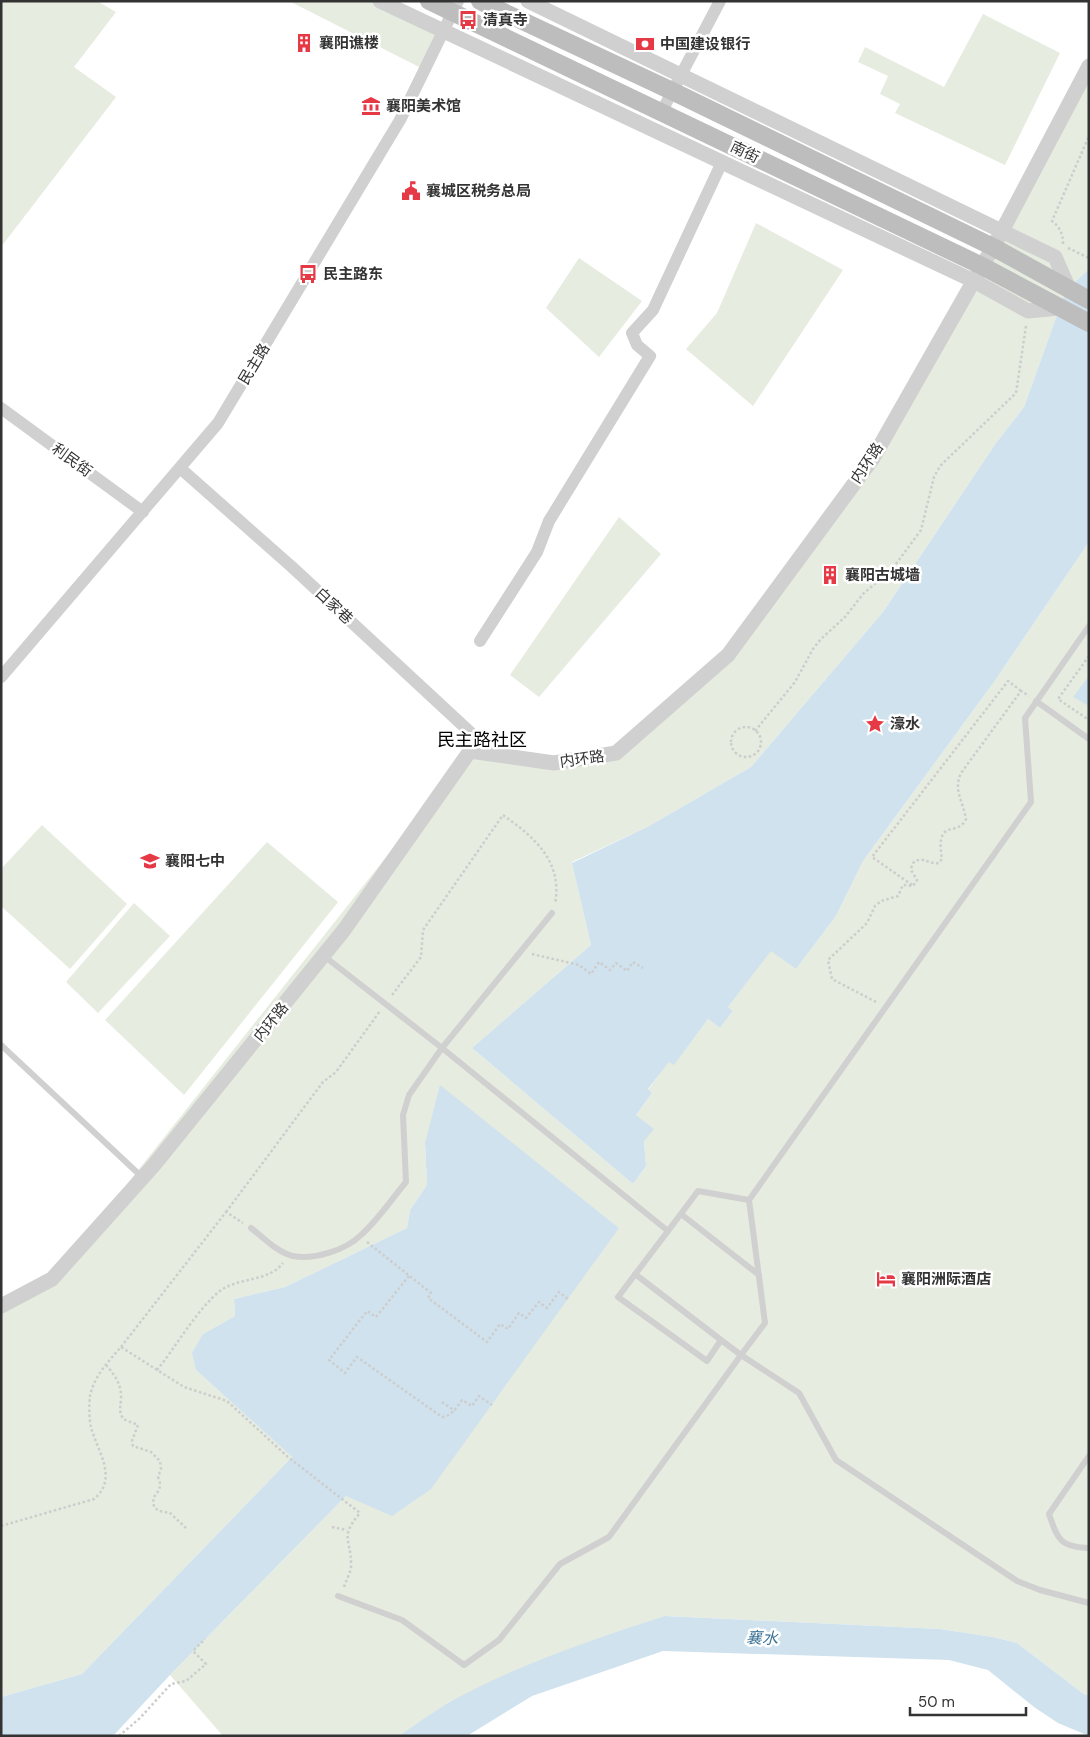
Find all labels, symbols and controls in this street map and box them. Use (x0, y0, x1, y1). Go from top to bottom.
bus stop icon: 清真寺 (457, 9, 479, 31)
place label: 清真寺 (483, 10, 528, 30)
building icon: 襄阳谯楼 (293, 32, 315, 54)
place label: 襄阳谯楼 (319, 33, 379, 53)
bank icon: 中国建设银行 (634, 33, 656, 55)
place label: 中国建设银行 (660, 34, 750, 54)
museum icon: 襄阳美术馆 (360, 95, 382, 117)
place label: 襄阳美术馆 (386, 96, 461, 116)
street label: 南街 (727, 136, 763, 168)
public building icon: 襄城区税务总局 (400, 180, 422, 202)
place label: 襄城区税务总局 (426, 181, 531, 201)
bus stop icon: 民主路东 (297, 263, 319, 285)
place label: 民主路东 (323, 264, 383, 284)
street label: 民主路 (234, 340, 274, 388)
street label: 利民街 (48, 439, 96, 481)
street label: 内环路 (846, 439, 888, 487)
building icon: 襄阳古城墙 (819, 564, 841, 586)
place label: 襄阳古城墙 (845, 565, 920, 585)
street label: 白家巷 (311, 583, 357, 629)
place icon: 濠水 (864, 713, 886, 735)
place label: 濠水 (890, 714, 920, 734)
district label: 民主路社区 (437, 728, 527, 752)
street label: 内环路 (558, 746, 606, 772)
school or university icon: 襄阳七中 (139, 850, 161, 872)
place label: 襄阳七中 (165, 851, 225, 871)
street label: 内环路 (249, 998, 293, 1046)
hotel icon: 襄阳洲际酒店 (875, 1268, 897, 1290)
place label: 襄阳洲际酒店 (901, 1269, 991, 1289)
water label: 襄水 (746, 1627, 779, 1649)
scale bar (910, 1684, 1026, 1716)
text: 50 m (918, 1692, 955, 1712)

